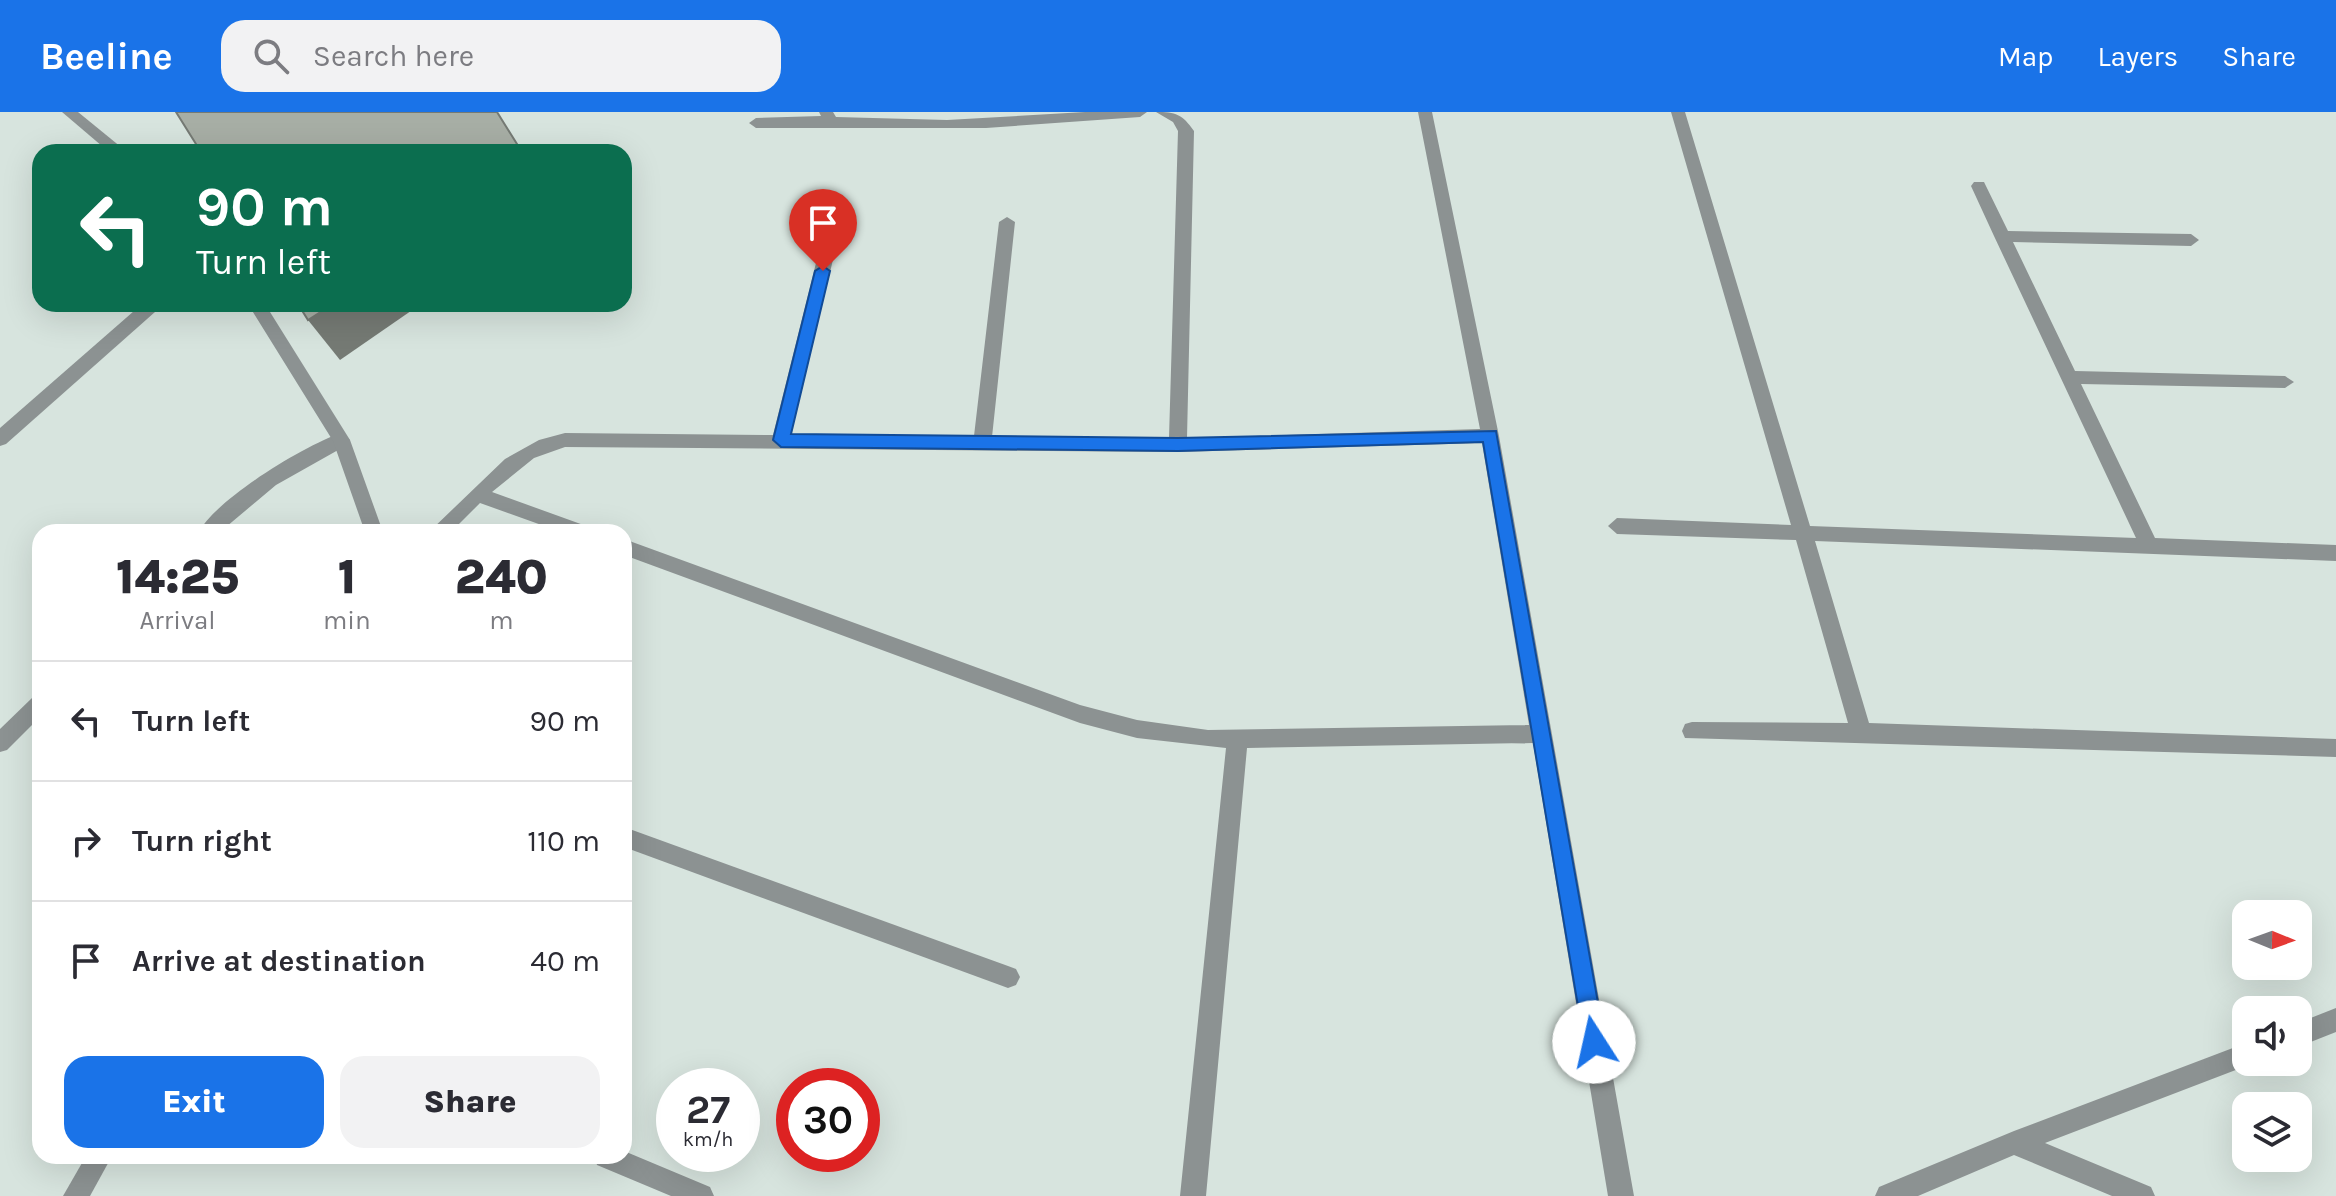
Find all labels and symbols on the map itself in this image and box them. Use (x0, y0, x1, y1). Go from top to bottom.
pin (789, 189, 857, 271)
north arrow (2232, 900, 2312, 980)
position arrow (1552, 1000, 1636, 1084)
speed limit sign: 30 (776, 1068, 880, 1172)

